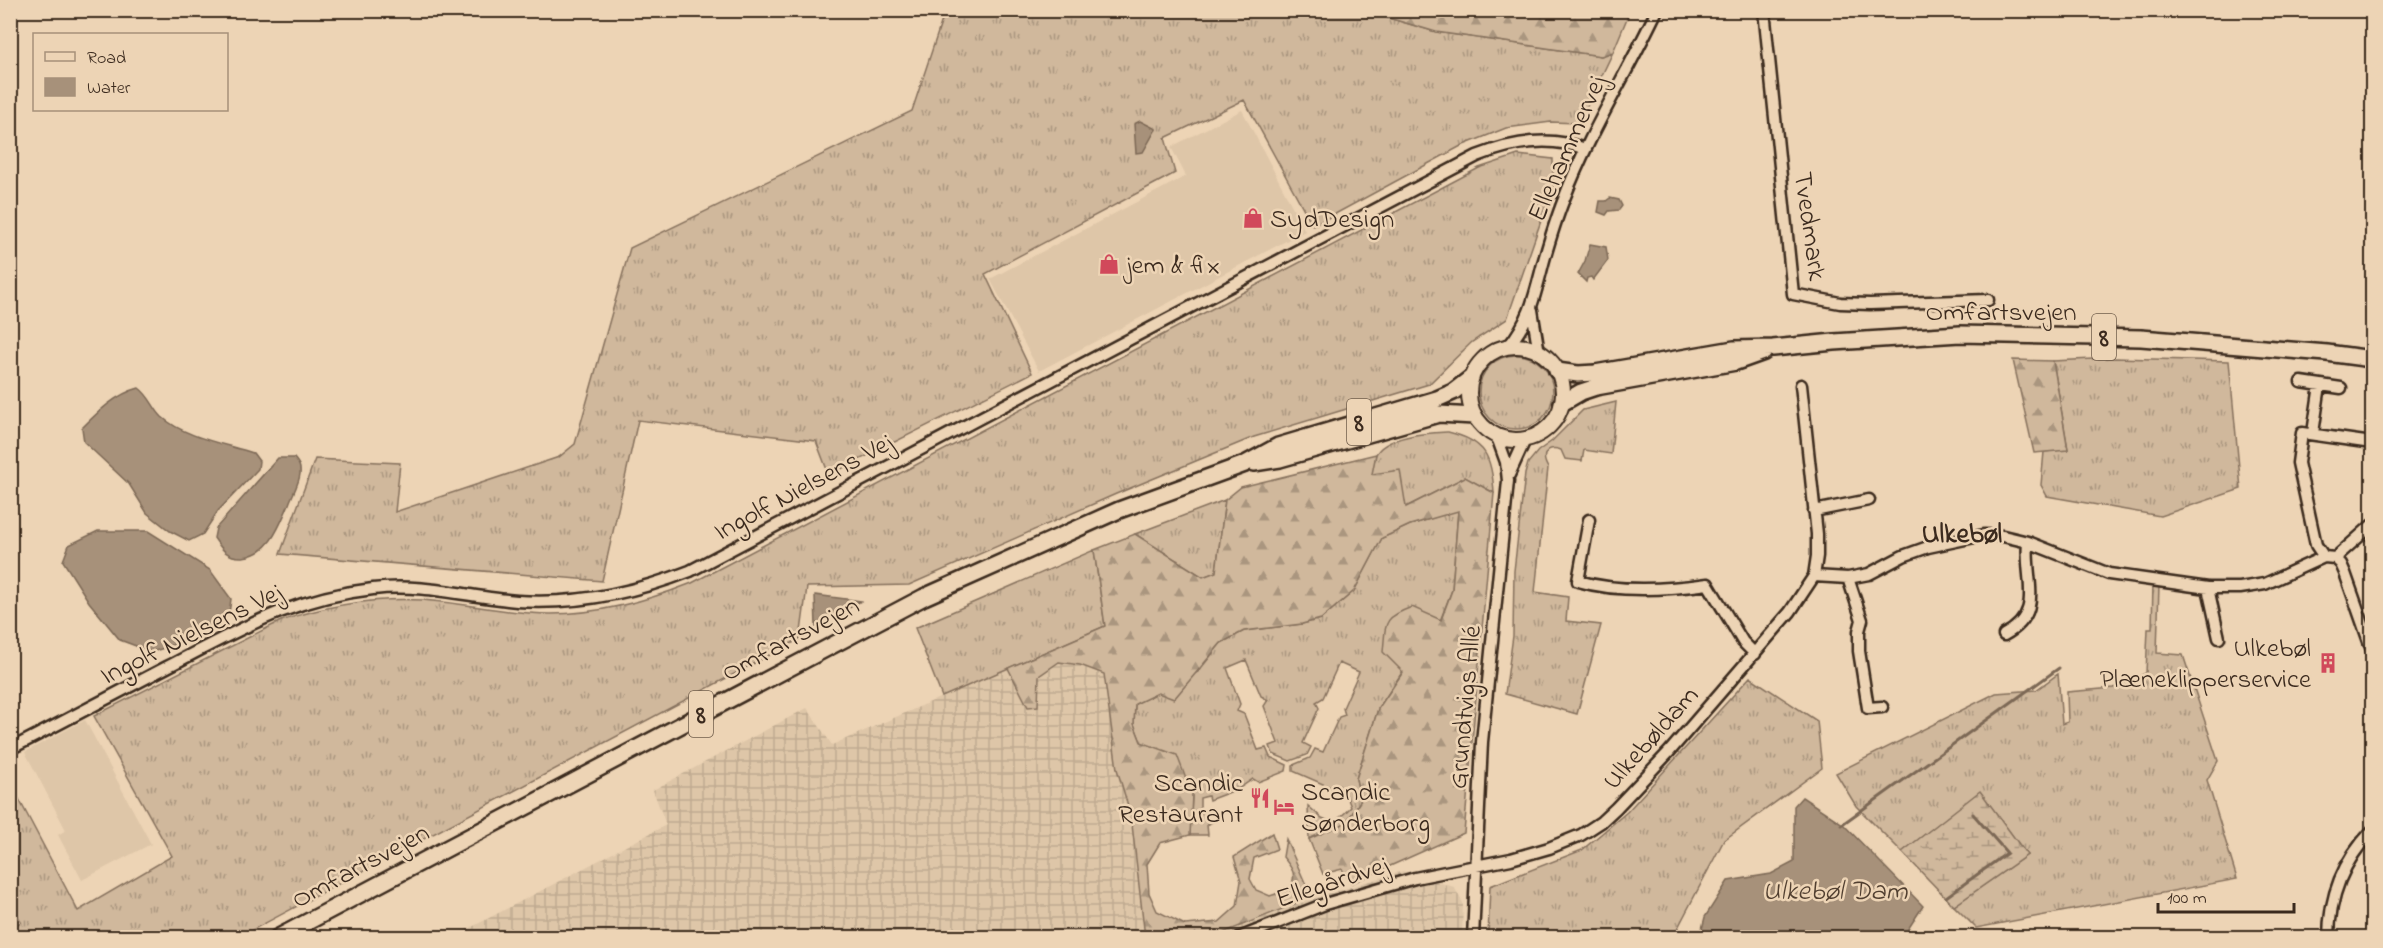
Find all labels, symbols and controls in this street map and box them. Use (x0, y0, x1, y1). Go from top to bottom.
legend (33, 33, 228, 111)
text: Road (87, 46, 126, 72)
street label: Ellehammervej (1519, 69, 1618, 228)
text: Water (87, 76, 131, 102)
street label: Tvedmark (1782, 169, 1835, 284)
place label: SydDesign (1270, 201, 1394, 240)
shop icon: SydDesign (1241, 206, 1265, 230)
place label: jem & fix (1123, 247, 1220, 286)
shop icon: jem & fix (1097, 252, 1121, 276)
street label: Omfartsvejen (1925, 294, 2077, 333)
road number: 8 (2092, 314, 2116, 360)
road number: 8 (1347, 399, 1371, 445)
street label: Ingolf Nielsens Vej (707, 424, 901, 552)
district label: Ulkebøl (1922, 515, 2003, 556)
street label: Ingolf Nielsens Vej (94, 574, 290, 696)
street label: Omfartsvejen (715, 588, 867, 693)
street label: Grundtvigs Allé (1440, 623, 1493, 791)
place label: Ulkebøl Plæneklipperservice (2100, 630, 2312, 700)
building icon: Ulkebøl Plæneklipperservice (2316, 651, 2340, 675)
street label: Ulkebøldam (1594, 678, 1709, 799)
road number: 8 (689, 691, 713, 737)
place label: Scandic Restaurant (1118, 765, 1243, 835)
place label: Scandic Sønderborg (1301, 774, 1430, 844)
restaurant icon: Scandic Restaurant (1248, 786, 1272, 810)
hotel icon: Scandic Sønderborg (1272, 795, 1296, 819)
street label: Omfartsvejen (285, 815, 437, 920)
street label: Ellegårdvej (1271, 847, 1395, 920)
water label: Ulkebøl Dam (1763, 872, 1908, 913)
scale bar (2158, 876, 2294, 914)
text: 100 m (2167, 886, 2207, 912)

